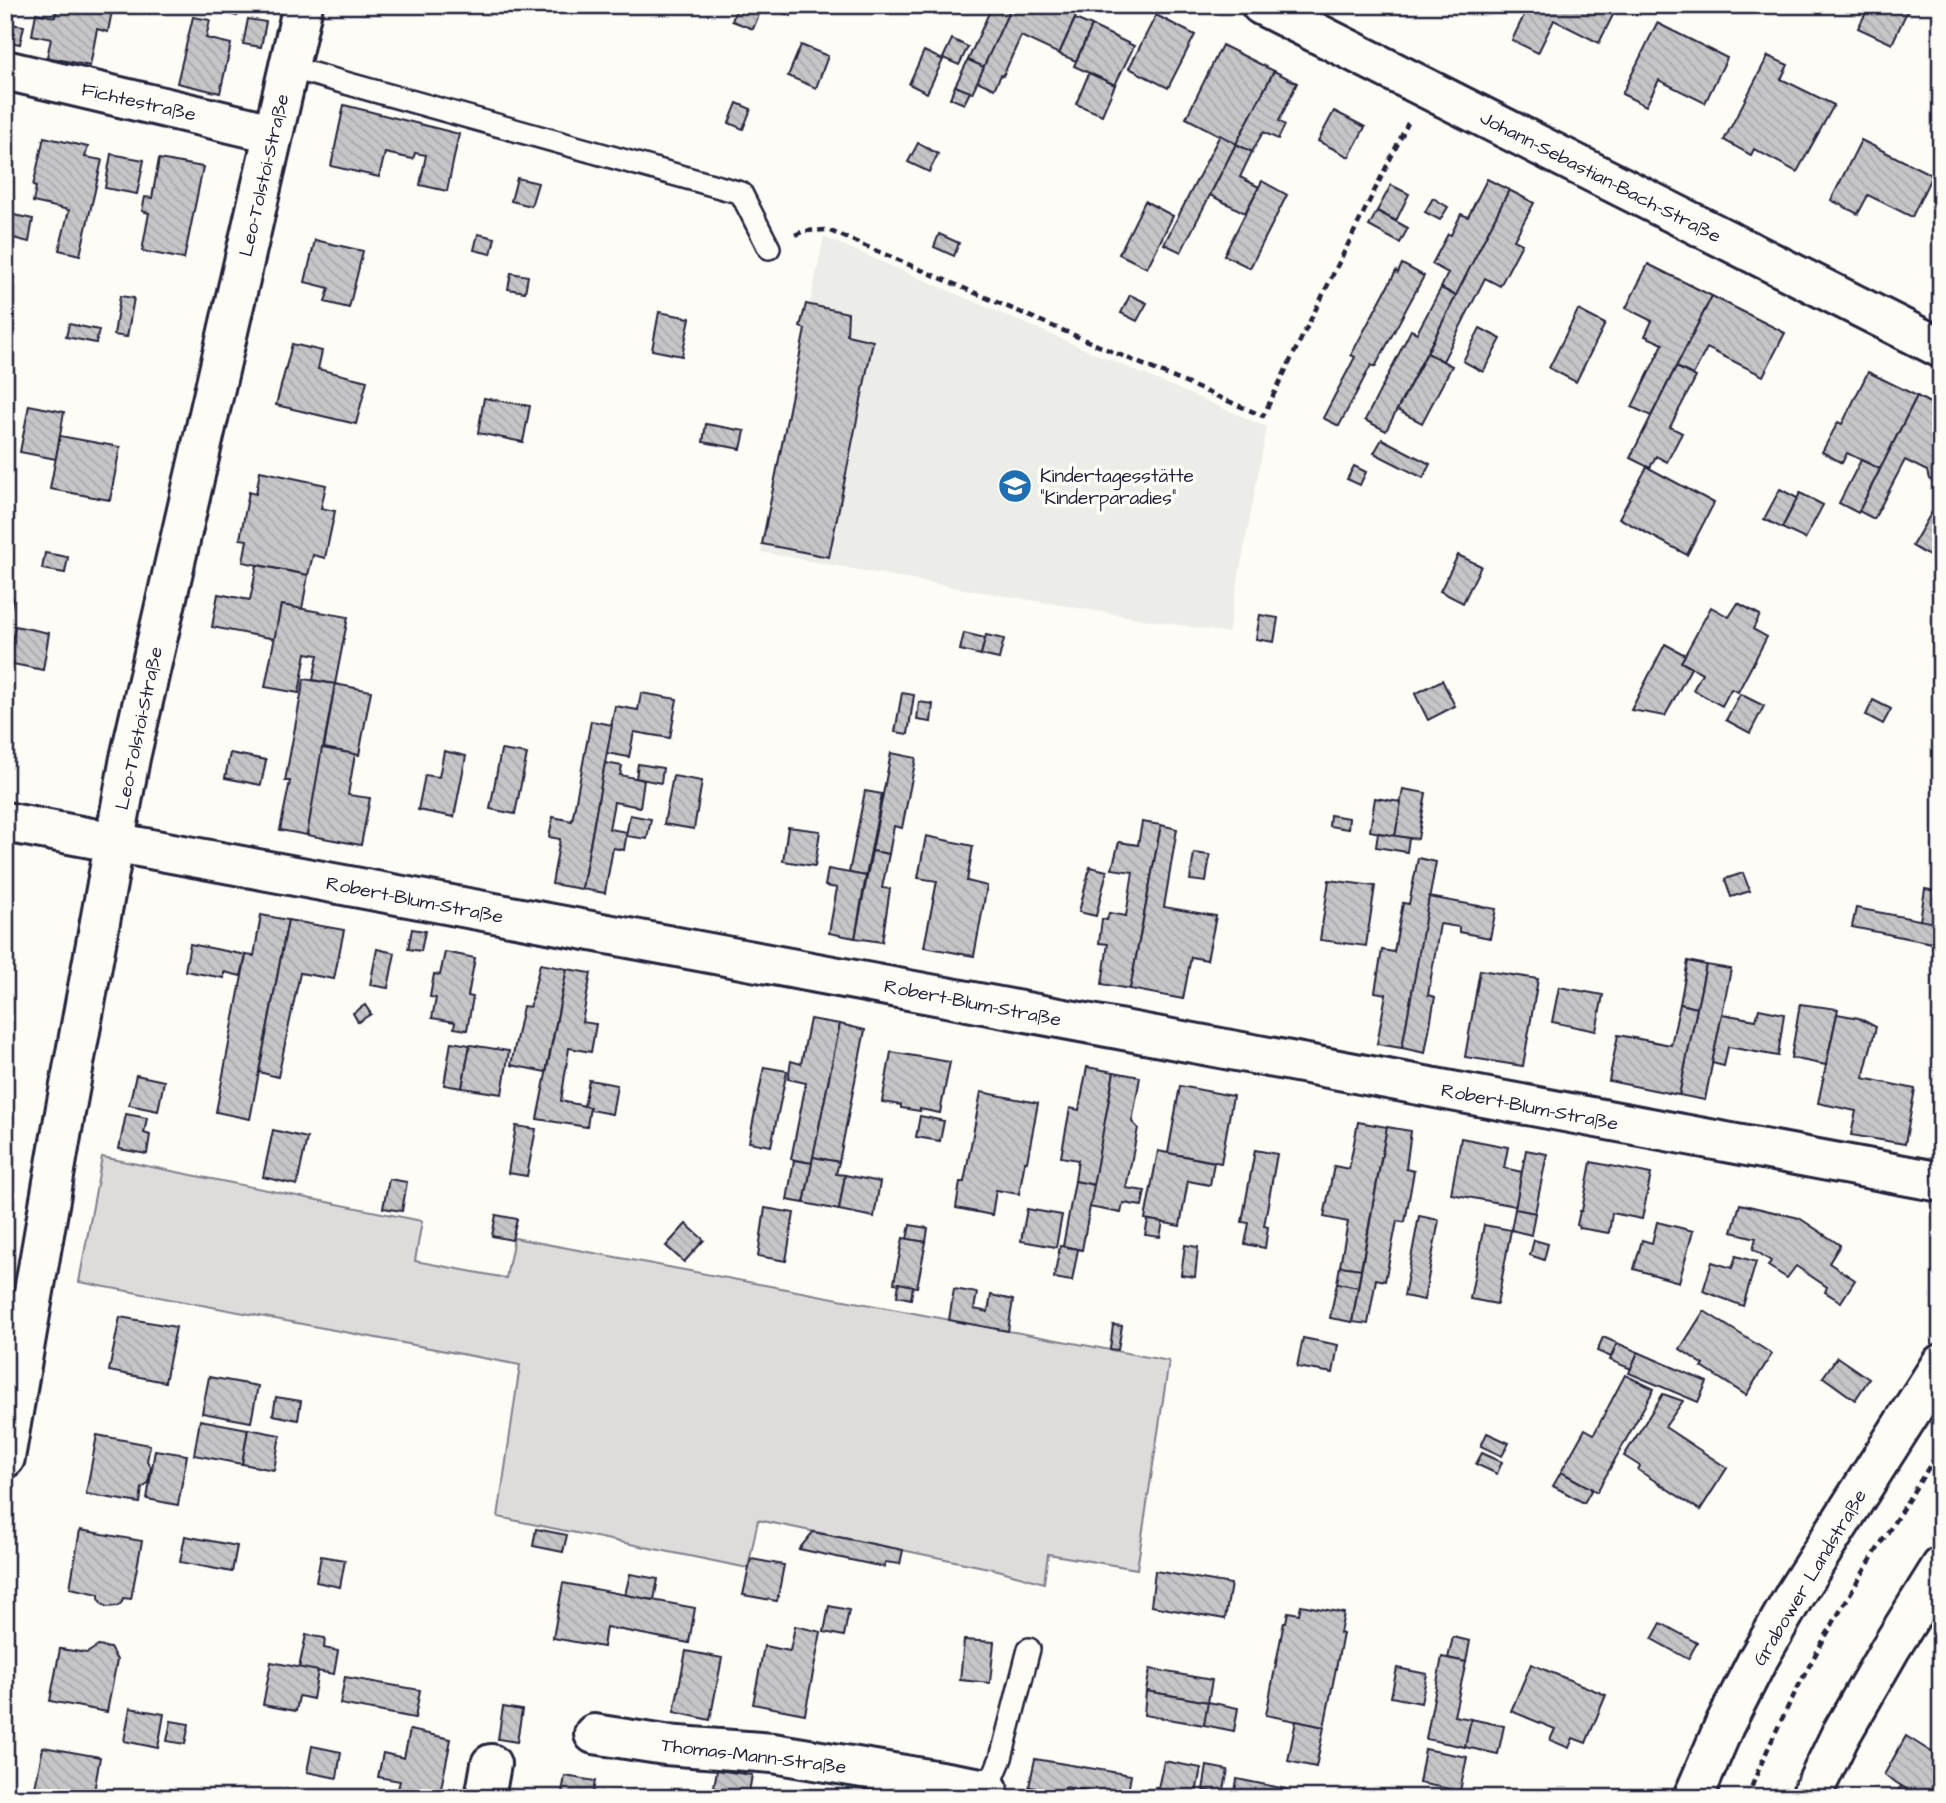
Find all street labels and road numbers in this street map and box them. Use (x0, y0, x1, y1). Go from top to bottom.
street label: Fichtestraße (79, 76, 199, 129)
street label: Leo-Tolstoi-Straße (233, 91, 296, 259)
street label: Johann-Sebastian-Bach-Straße (1475, 105, 1725, 250)
street label: Leo-Tolstoi-Straße (109, 644, 170, 812)
street label: Robert-Blum-Straße (324, 870, 506, 931)
street label: Robert-Blum-Straße (882, 973, 1064, 1034)
street label: Robert-Blum-Straße (1439, 1077, 1621, 1138)
street label: Grabower Landstraße (1747, 1484, 1874, 1671)
street label: Thomas-Mann-Straße (660, 1732, 848, 1781)

